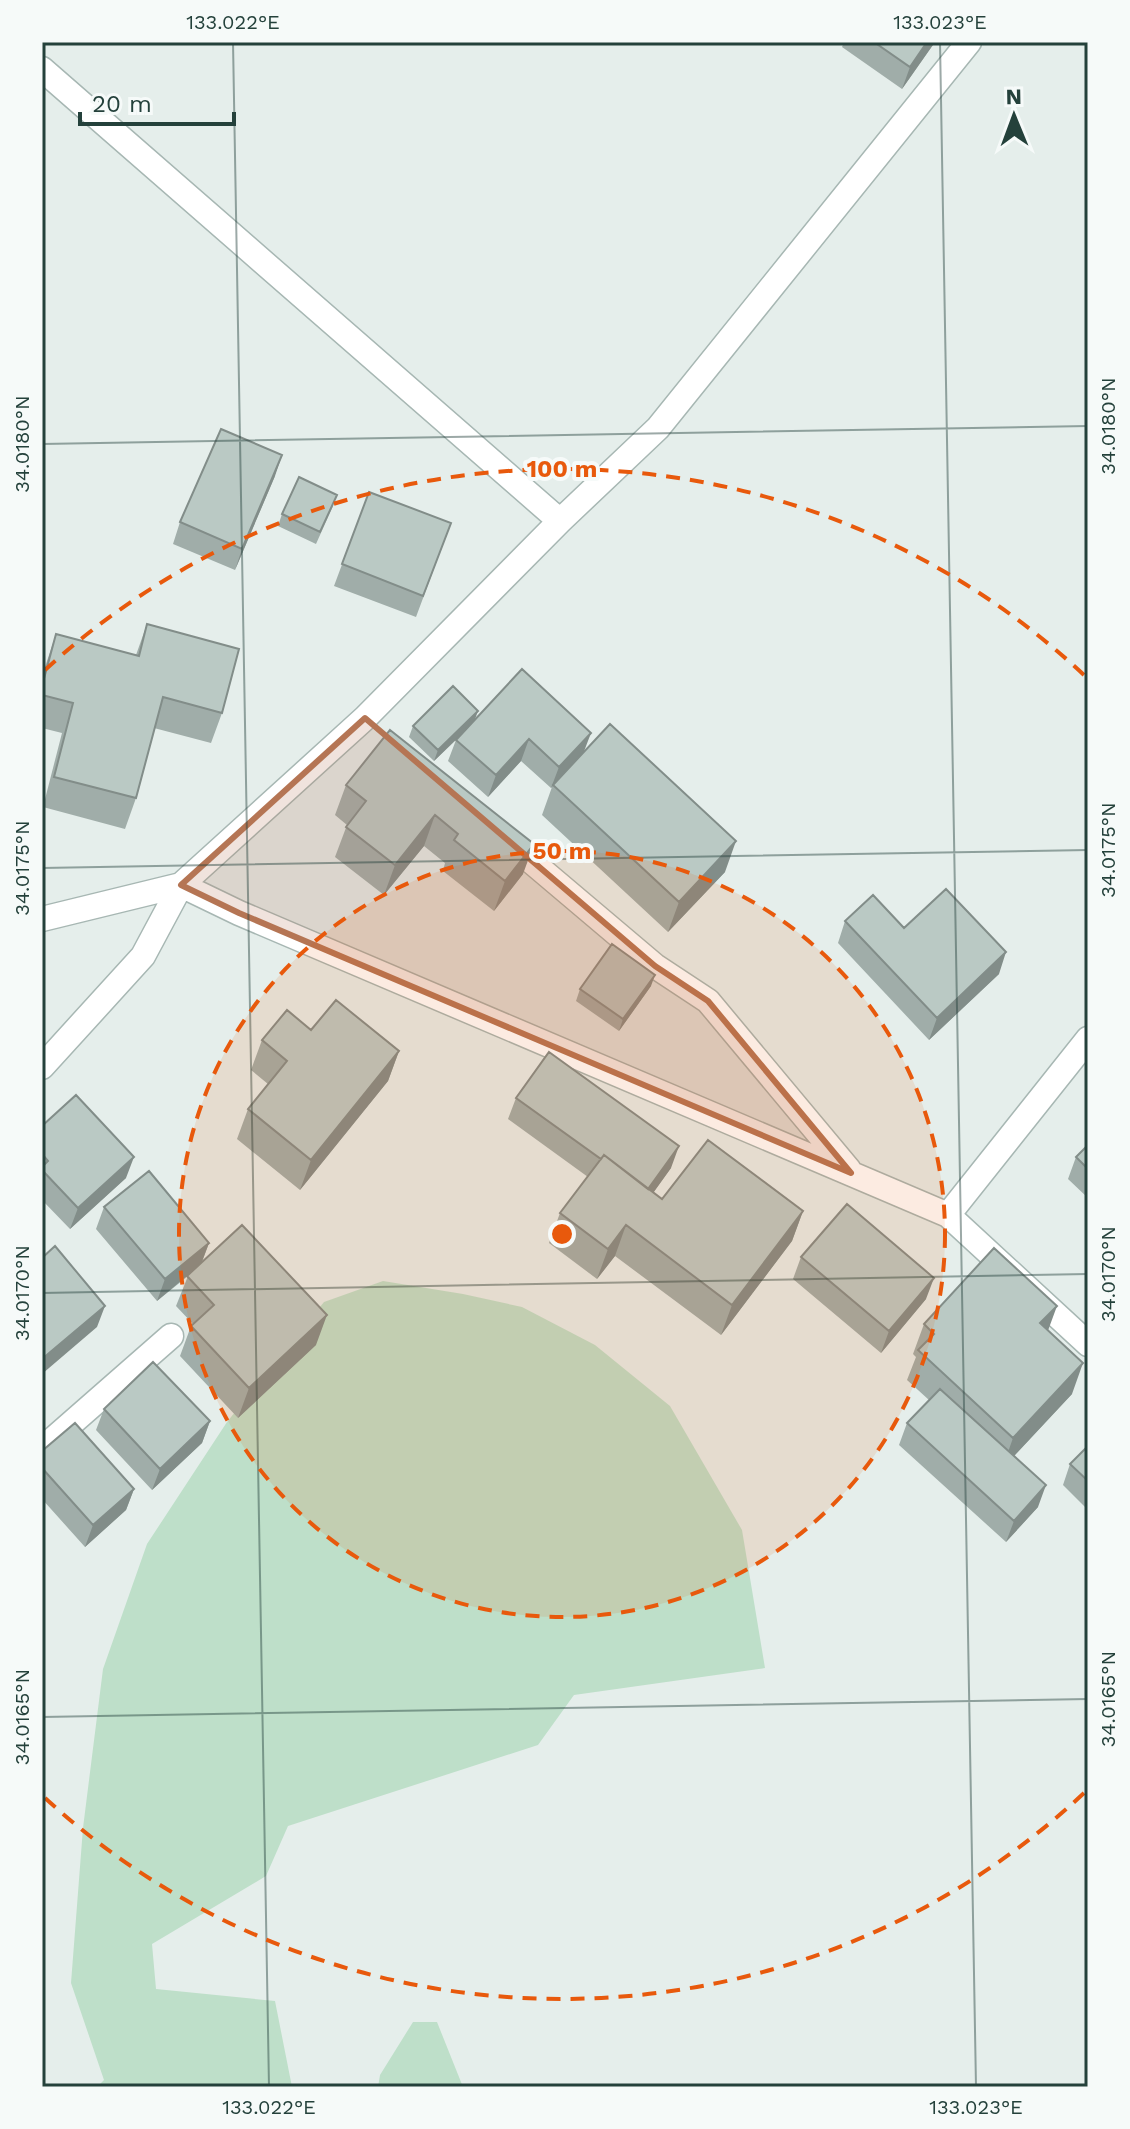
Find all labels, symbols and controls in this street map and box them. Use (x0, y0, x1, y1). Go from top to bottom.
text: 133.022°E (186, 10, 280, 34)
text: 133.023°E (893, 10, 987, 34)
scale bar (80, 76, 234, 126)
north arrow (974, 76, 1054, 156)
text: N (1005, 84, 1022, 109)
text: 20 m (92, 90, 152, 118)
text: 34.0180°N (1096, 377, 1120, 475)
text: 34.0180°N (10, 395, 34, 493)
text: 100 m (527, 455, 597, 483)
text: 34.0175°N (1096, 802, 1120, 898)
text: 34.0175°N (10, 820, 34, 916)
text: 50 m (533, 837, 591, 865)
centre of rings (548, 1220, 576, 1248)
text: 34.0170°N (1096, 1226, 1120, 1322)
text: 34.0170°N (10, 1245, 34, 1341)
text: 34.0165°N (1096, 1651, 1120, 1747)
text: 34.0165°N (10, 1669, 34, 1765)
text: 133.022°E (222, 2095, 316, 2119)
text: 133.023°E (929, 2095, 1023, 2119)

